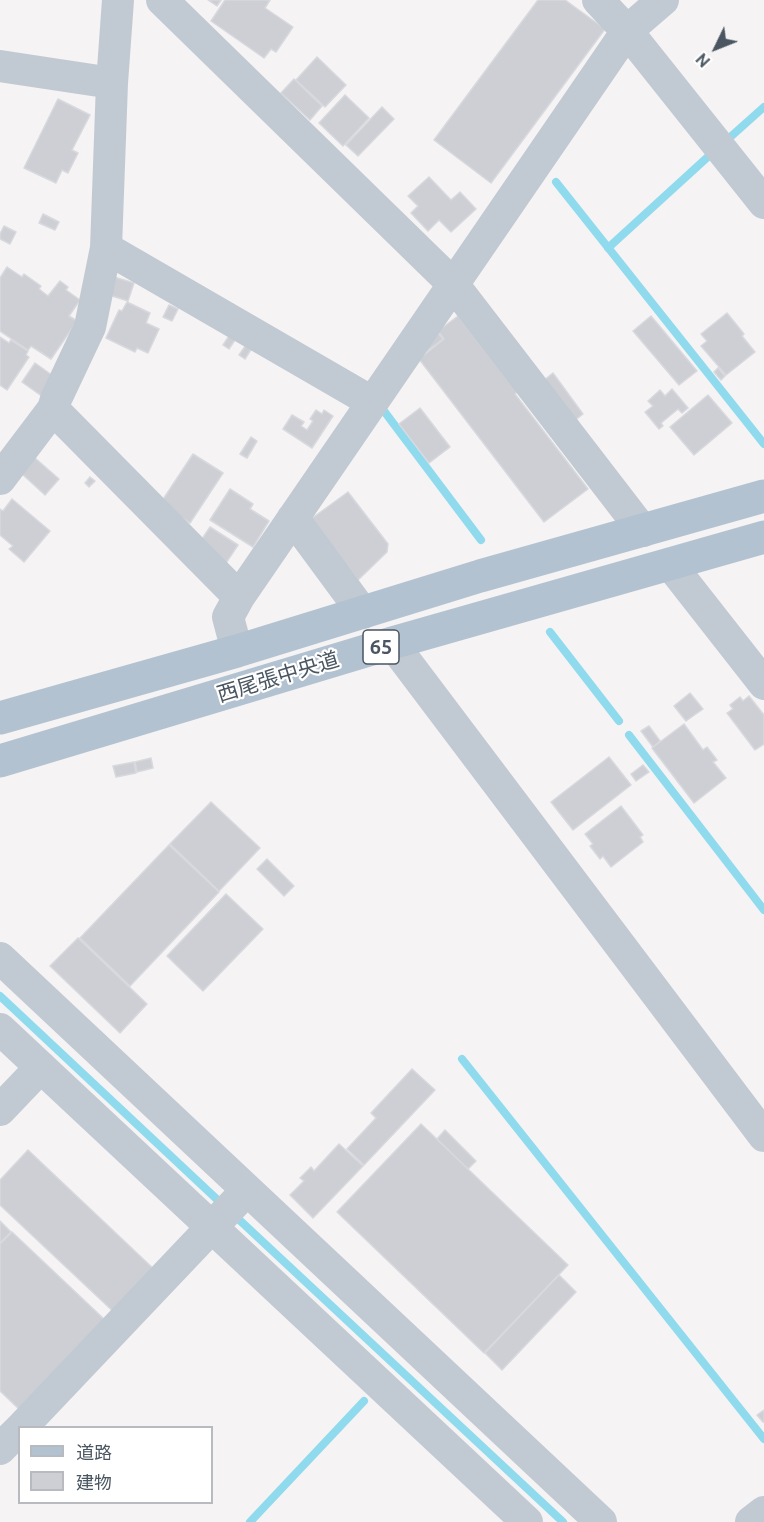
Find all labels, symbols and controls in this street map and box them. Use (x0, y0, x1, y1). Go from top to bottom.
north arrow (686, 18, 746, 78)
text: N (692, 50, 713, 71)
road number: 65 (363, 630, 399, 664)
street label: 西尾張中央道 (214, 647, 342, 707)
legend (18, 1426, 213, 1504)
text: 道路 (76, 1442, 112, 1462)
text: 建物 (76, 1472, 112, 1492)

